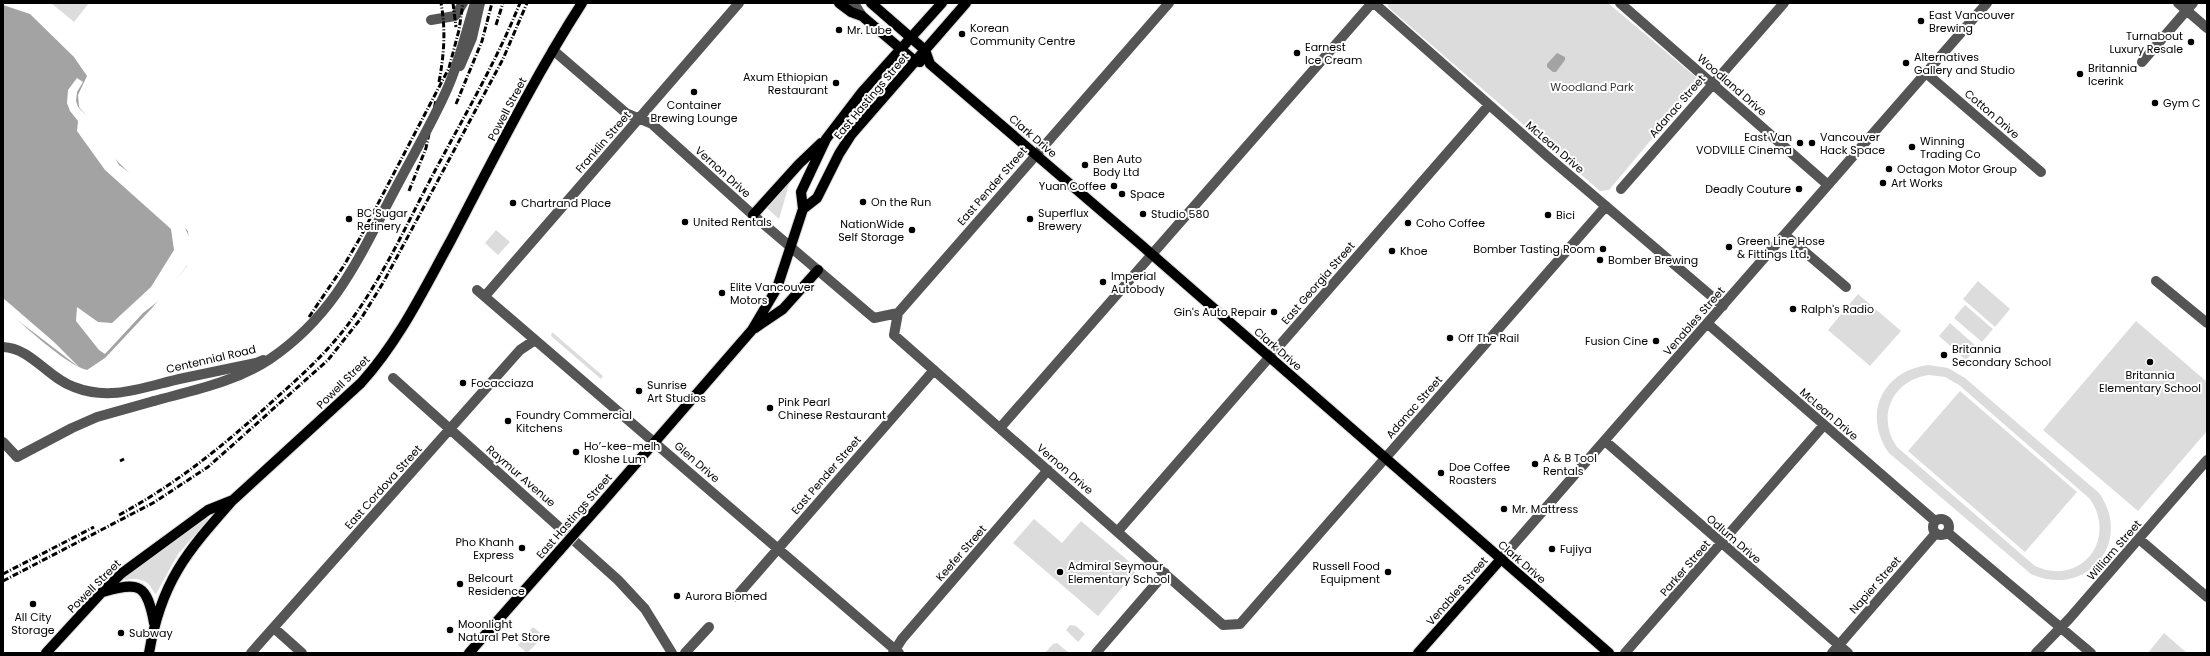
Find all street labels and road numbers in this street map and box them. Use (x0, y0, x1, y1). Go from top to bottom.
street label: East Hastings Street (830, 49, 912, 143)
street label: Woodland Drive (1694, 50, 1770, 120)
street label: Adanac Street (1645, 71, 1709, 141)
street label: Powell Street (484, 74, 530, 144)
street label: Cotton Drive (1961, 86, 2023, 143)
street label: Franklin Street (572, 108, 634, 176)
street label: Clark Drive (1006, 111, 1061, 161)
street label: McLean Drive (1522, 117, 1588, 177)
street label: Vernon Drive (692, 143, 754, 201)
street label: East Pender Street (953, 143, 1031, 229)
street label: East Georgia Street (1278, 238, 1358, 328)
street label: Venables Street (1660, 283, 1728, 359)
street label: Clark Drive (1251, 324, 1306, 374)
street label: Centennial Road (165, 341, 257, 377)
street label: Powell Street (313, 352, 373, 412)
street label: Adanac Street (1382, 372, 1446, 442)
street label: McLean Drive (1796, 384, 1862, 444)
street label: East Pender Street (787, 432, 865, 518)
street label: Glen Drive (671, 438, 723, 486)
street label: Vernon Drive (1033, 440, 1097, 498)
street label: East Cordova Street (341, 441, 425, 533)
street label: Raymur Avenue (483, 441, 559, 511)
street label: East Hastings Street (532, 470, 616, 562)
street label: Odlum Drive (1703, 511, 1765, 567)
street label: William Street (2083, 516, 2145, 584)
street label: Keefer Street (932, 521, 990, 585)
street label: Parker Street (1656, 536, 1714, 600)
street label: Clark Drive (1495, 537, 1550, 587)
street label: Venables Street (1423, 553, 1491, 629)
street label: Napier Street (1846, 553, 1904, 617)
street label: Powell Street (64, 556, 124, 616)

